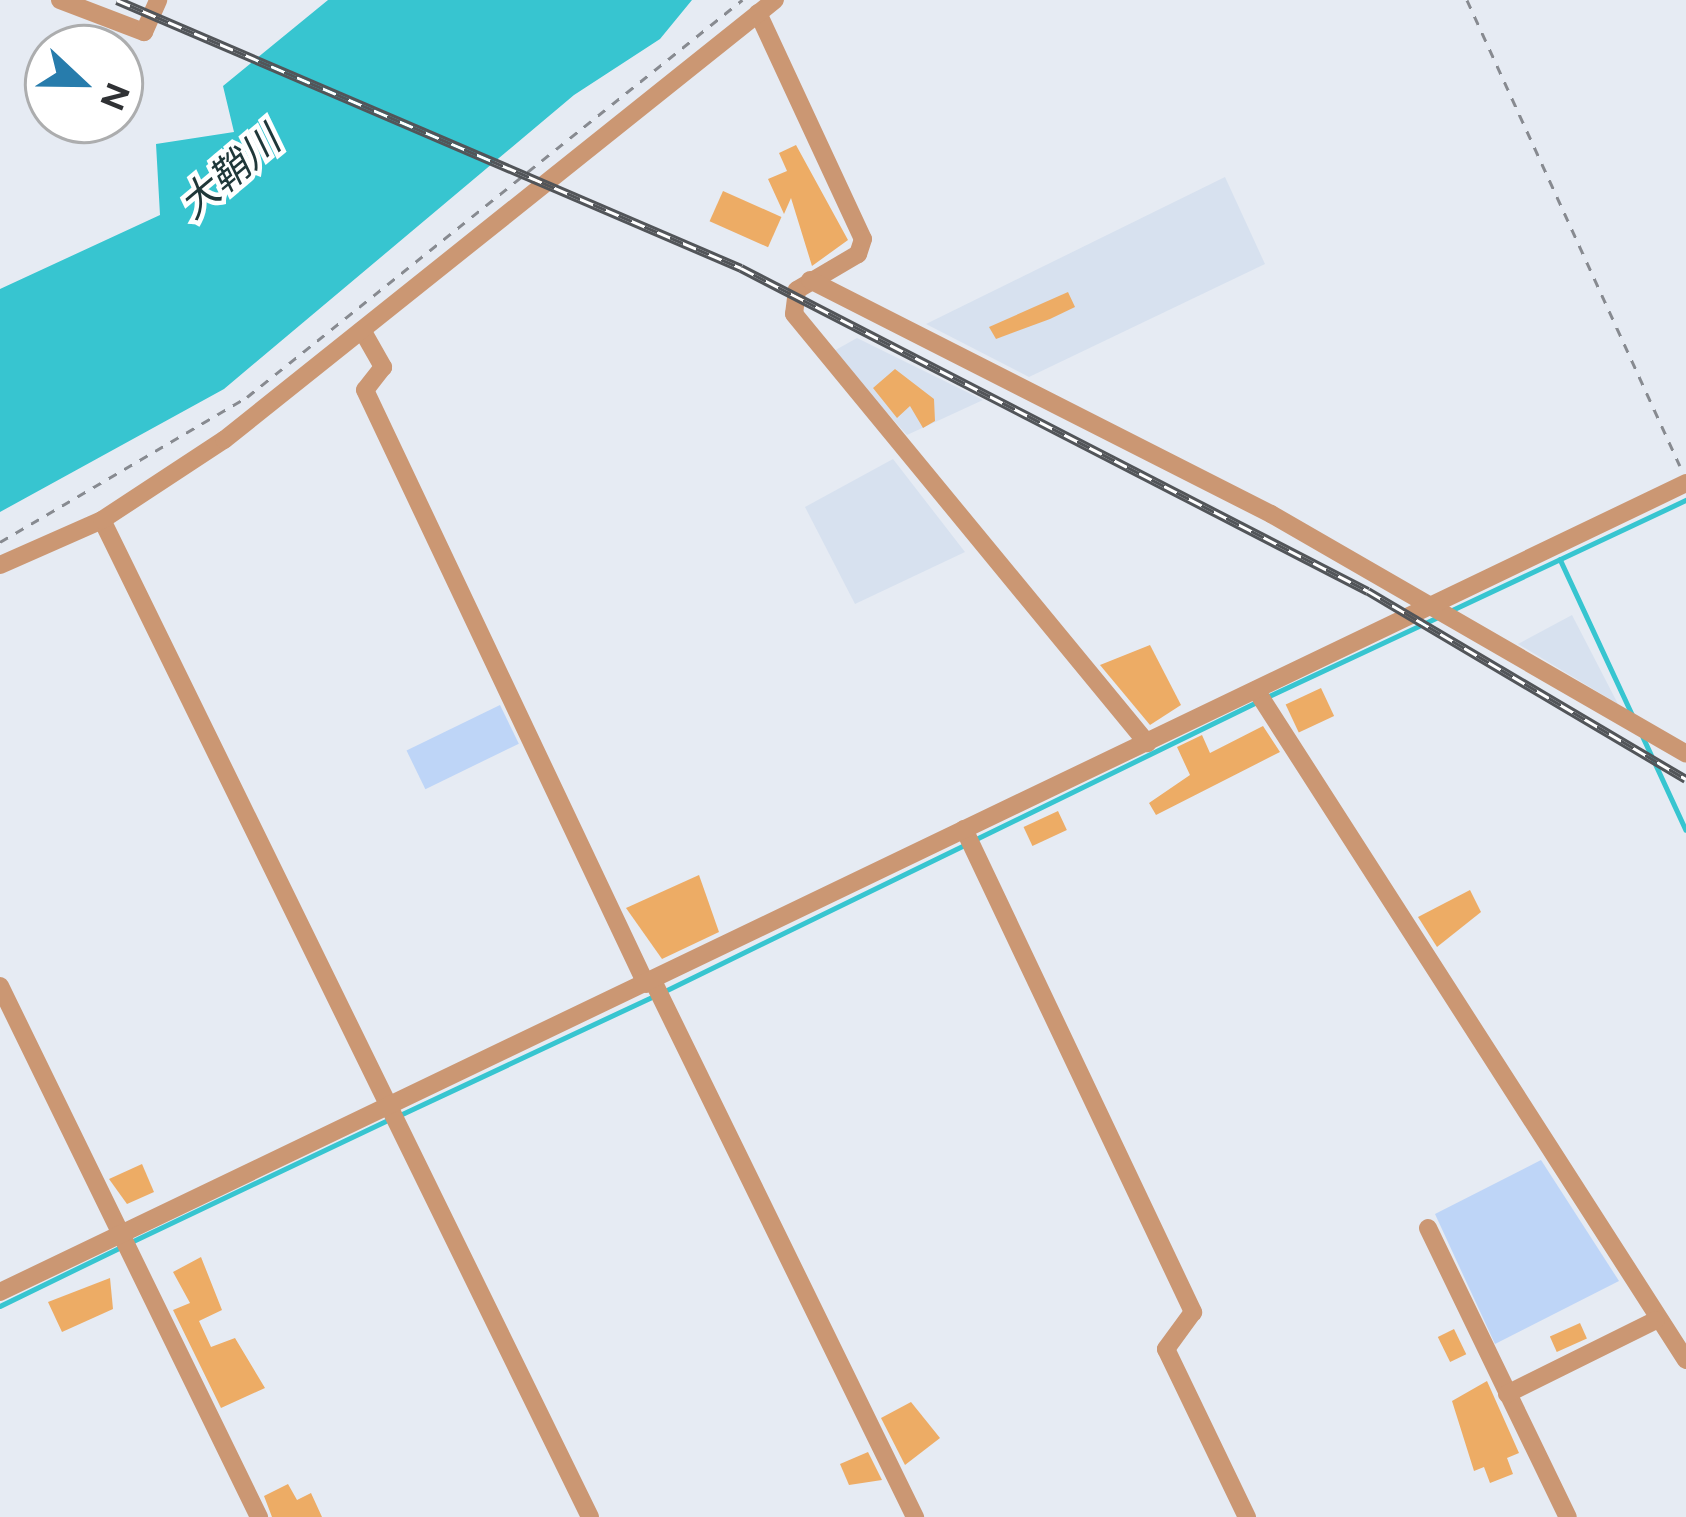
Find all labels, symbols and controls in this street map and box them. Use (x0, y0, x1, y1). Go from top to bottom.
north arrow (24, 24, 144, 144)
text: N (92, 77, 138, 116)
water label: 大鞘川 (170, 117, 290, 229)

